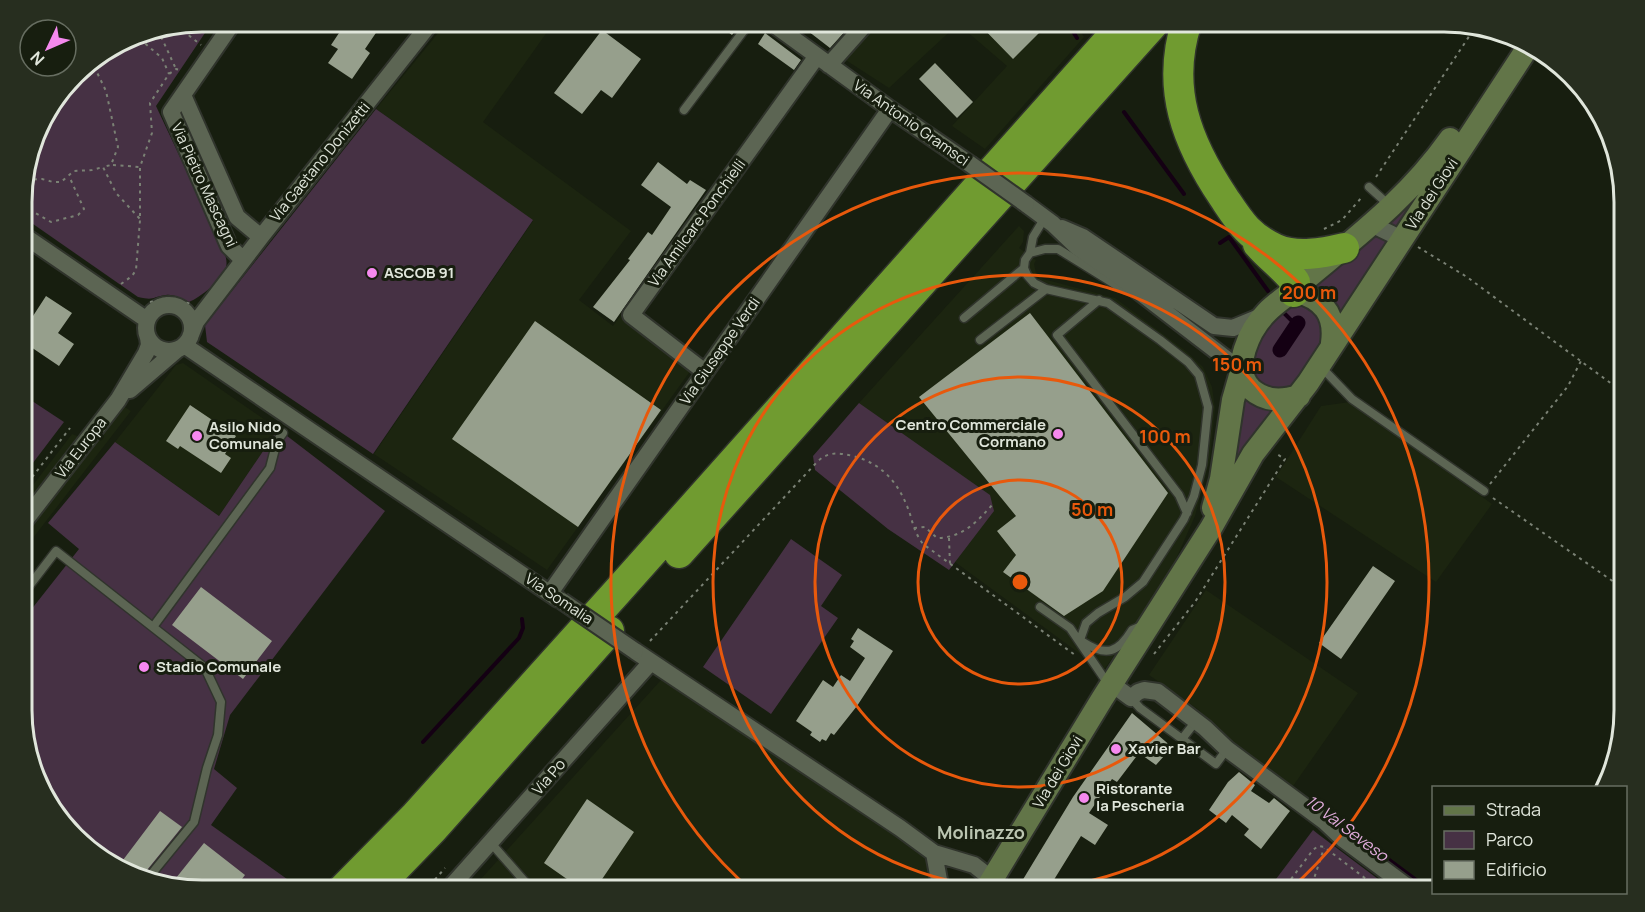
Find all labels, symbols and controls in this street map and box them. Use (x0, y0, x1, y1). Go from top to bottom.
north arrow (18, 18, 78, 78)
text: N (25, 47, 49, 70)
street label: Via Antonio Gramsci (849, 75, 973, 170)
street label: Via Gaetano Donizetti (265, 97, 374, 226)
street label: Via Pietro Mascagni (166, 119, 242, 250)
street label: Via dei Giovi (1401, 154, 1463, 234)
street label: Via Amilcare Ponchielli (643, 155, 750, 291)
place label: ASCOB 91 (384, 262, 454, 283)
marker: ASCOB 91 (365, 266, 379, 280)
text: 200 m (1282, 280, 1336, 304)
street label: Via Giuseppe Verdi (675, 293, 765, 409)
text: 150 m (1212, 352, 1262, 376)
street label: Via Europa (50, 413, 111, 483)
place label: Centro Commerciale Cormano (896, 414, 1046, 452)
place label: Asilo Nido Comunale (209, 416, 283, 454)
text: 100 m (1139, 424, 1191, 448)
marker: Centro Commerciale Cormano (1051, 427, 1065, 441)
marker: Asilo Nido Comunale (190, 429, 204, 443)
text: 50 m (1071, 497, 1113, 521)
street label: Via Somalia (521, 568, 598, 629)
centre of rings (1010, 572, 1030, 592)
place label: Stadio Comunale (156, 656, 281, 677)
marker: Stadio Comunale (137, 660, 151, 674)
street label: Via dei Giovi (1028, 731, 1088, 812)
place label: Xavier Bar (1128, 738, 1201, 759)
marker: Xavier Bar (1109, 742, 1123, 756)
street label: Via Po (527, 754, 570, 799)
place label: Ristorante la Pescheria (1096, 778, 1184, 816)
legend (1432, 786, 1627, 894)
water label: 10 Val Seveso (1301, 790, 1394, 867)
marker: Ristorante la Pescheria (1077, 791, 1091, 805)
text: Strada (1486, 797, 1541, 821)
district label: Molinazzo (937, 820, 1025, 844)
text: Parco (1486, 827, 1533, 851)
text: Edificio (1486, 857, 1547, 881)

